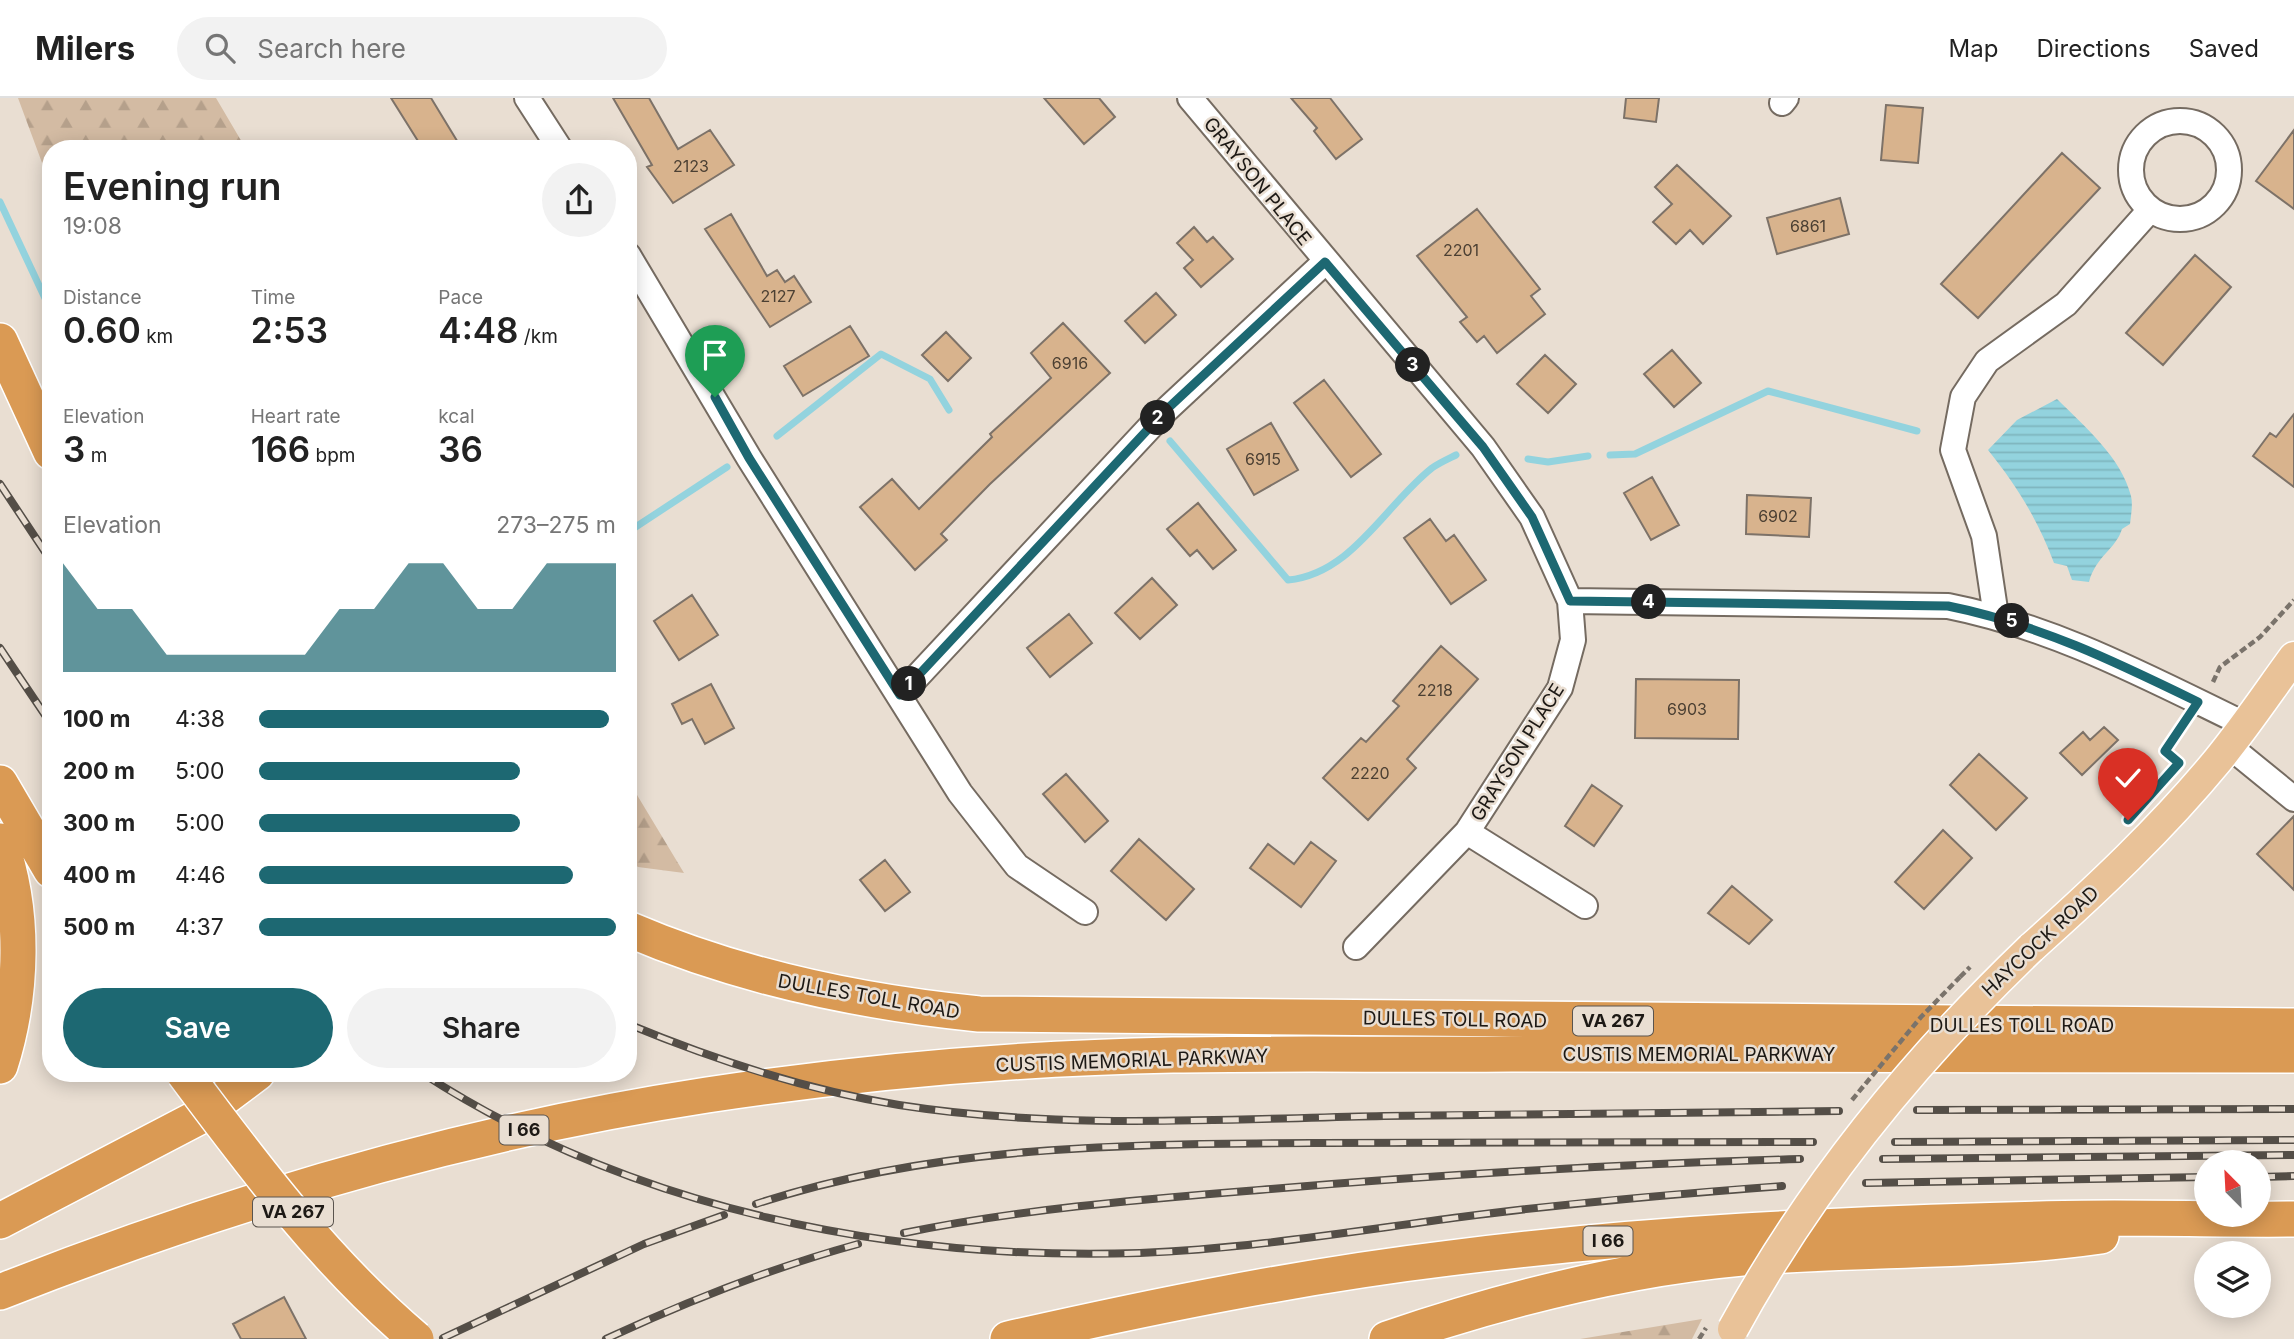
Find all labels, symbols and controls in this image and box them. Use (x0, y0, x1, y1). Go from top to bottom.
search box (177, 17, 667, 80)
text: Milers (35, 28, 135, 68)
icon: search (201, 29, 239, 67)
text: Search here (257, 33, 406, 64)
text: Map (1949, 34, 1998, 63)
text: Directions (2036, 34, 2151, 63)
text: Saved (2189, 34, 2259, 63)
street label: GRAYSON PLACE (1199, 113, 1316, 250)
house number: 2123 (673, 156, 709, 176)
text: Evening run (63, 163, 281, 209)
button: share (542, 163, 616, 237)
text: 19:08 (63, 212, 122, 240)
house number: 6861 (1790, 216, 1826, 236)
house number: 2201 (1443, 240, 1479, 260)
text: Distance (63, 286, 141, 309)
text: Time (251, 286, 295, 309)
text: Pace (438, 286, 483, 309)
house number: 2127 (760, 286, 796, 306)
text: 0.60 (63, 309, 141, 351)
text: 2:53 (251, 309, 328, 351)
text: 4:48 (438, 309, 519, 351)
text: km (141, 325, 173, 348)
text: /km (519, 325, 558, 348)
pin (685, 325, 745, 397)
icon: arrive (696, 336, 734, 374)
pin: 3 (1396, 348, 1430, 382)
house number: 6916 (1052, 353, 1088, 373)
text: 3 (1406, 353, 1419, 376)
pin: 2 (1140, 400, 1176, 436)
text: Elevation (63, 405, 144, 428)
text: Heart rate (251, 405, 341, 428)
text: kcal (438, 405, 475, 428)
text: 2 (1152, 406, 1163, 429)
text: 3 (63, 428, 85, 470)
text: 166 (251, 428, 310, 470)
text: 36 (438, 428, 483, 470)
text: m (85, 444, 107, 467)
text: bpm (310, 444, 356, 467)
house number: 6915 (1245, 449, 1281, 469)
house number: 6902 (1758, 506, 1798, 526)
text: Elevation (63, 511, 162, 539)
text: 273–275 m (496, 511, 616, 539)
pin: 4 (1632, 584, 1666, 620)
text: 4 (1642, 590, 1655, 613)
pin: 5 (1994, 603, 2030, 638)
text: 5 (2005, 609, 2018, 632)
pin: 1 (892, 666, 926, 702)
text: 1 (904, 672, 913, 695)
street label: GRAYSON PLACE (1466, 679, 1569, 825)
house number: 2218 (1417, 680, 1453, 700)
house number: 6903 (1667, 699, 1707, 719)
text: 100 m (63, 705, 130, 733)
text: 4:38 (175, 705, 225, 733)
pin (2098, 748, 2158, 820)
text: 200 m (63, 757, 135, 785)
text: 5:00 (175, 757, 225, 785)
icon: check (2109, 759, 2147, 797)
house number: 2220 (1350, 763, 1390, 783)
text: 300 m (63, 809, 135, 837)
text: 5:00 (175, 809, 225, 837)
text: 400 m (63, 861, 136, 889)
text: 4:46 (175, 861, 226, 889)
street label: HAYCOCK ROAD (1977, 881, 2104, 1001)
text: 500 m (63, 913, 135, 941)
text: 4:37 (175, 913, 224, 941)
street label: DULLES TOLL ROAD (776, 969, 962, 1024)
button: Save (63, 988, 333, 1068)
button: Share (347, 988, 616, 1068)
street label: DULLES TOLL ROAD (1363, 1006, 1547, 1033)
road number: VA 267 (1573, 1006, 1653, 1036)
street label: DULLES TOLL ROAD (1930, 1014, 2114, 1037)
street label: CUSTIS MEMORIAL PARKWAY (1563, 1043, 1836, 1066)
street label: CUSTIS MEMORIAL PARKWAY (995, 1044, 1269, 1077)
road number: I 66 (500, 1115, 548, 1144)
north arrow (2194, 1150, 2272, 1227)
map controls (2194, 1150, 2271, 1318)
road number: VA 267 (253, 1198, 333, 1226)
road number: I 66 (1584, 1226, 1632, 1256)
button: layers (2194, 1241, 2271, 1318)

